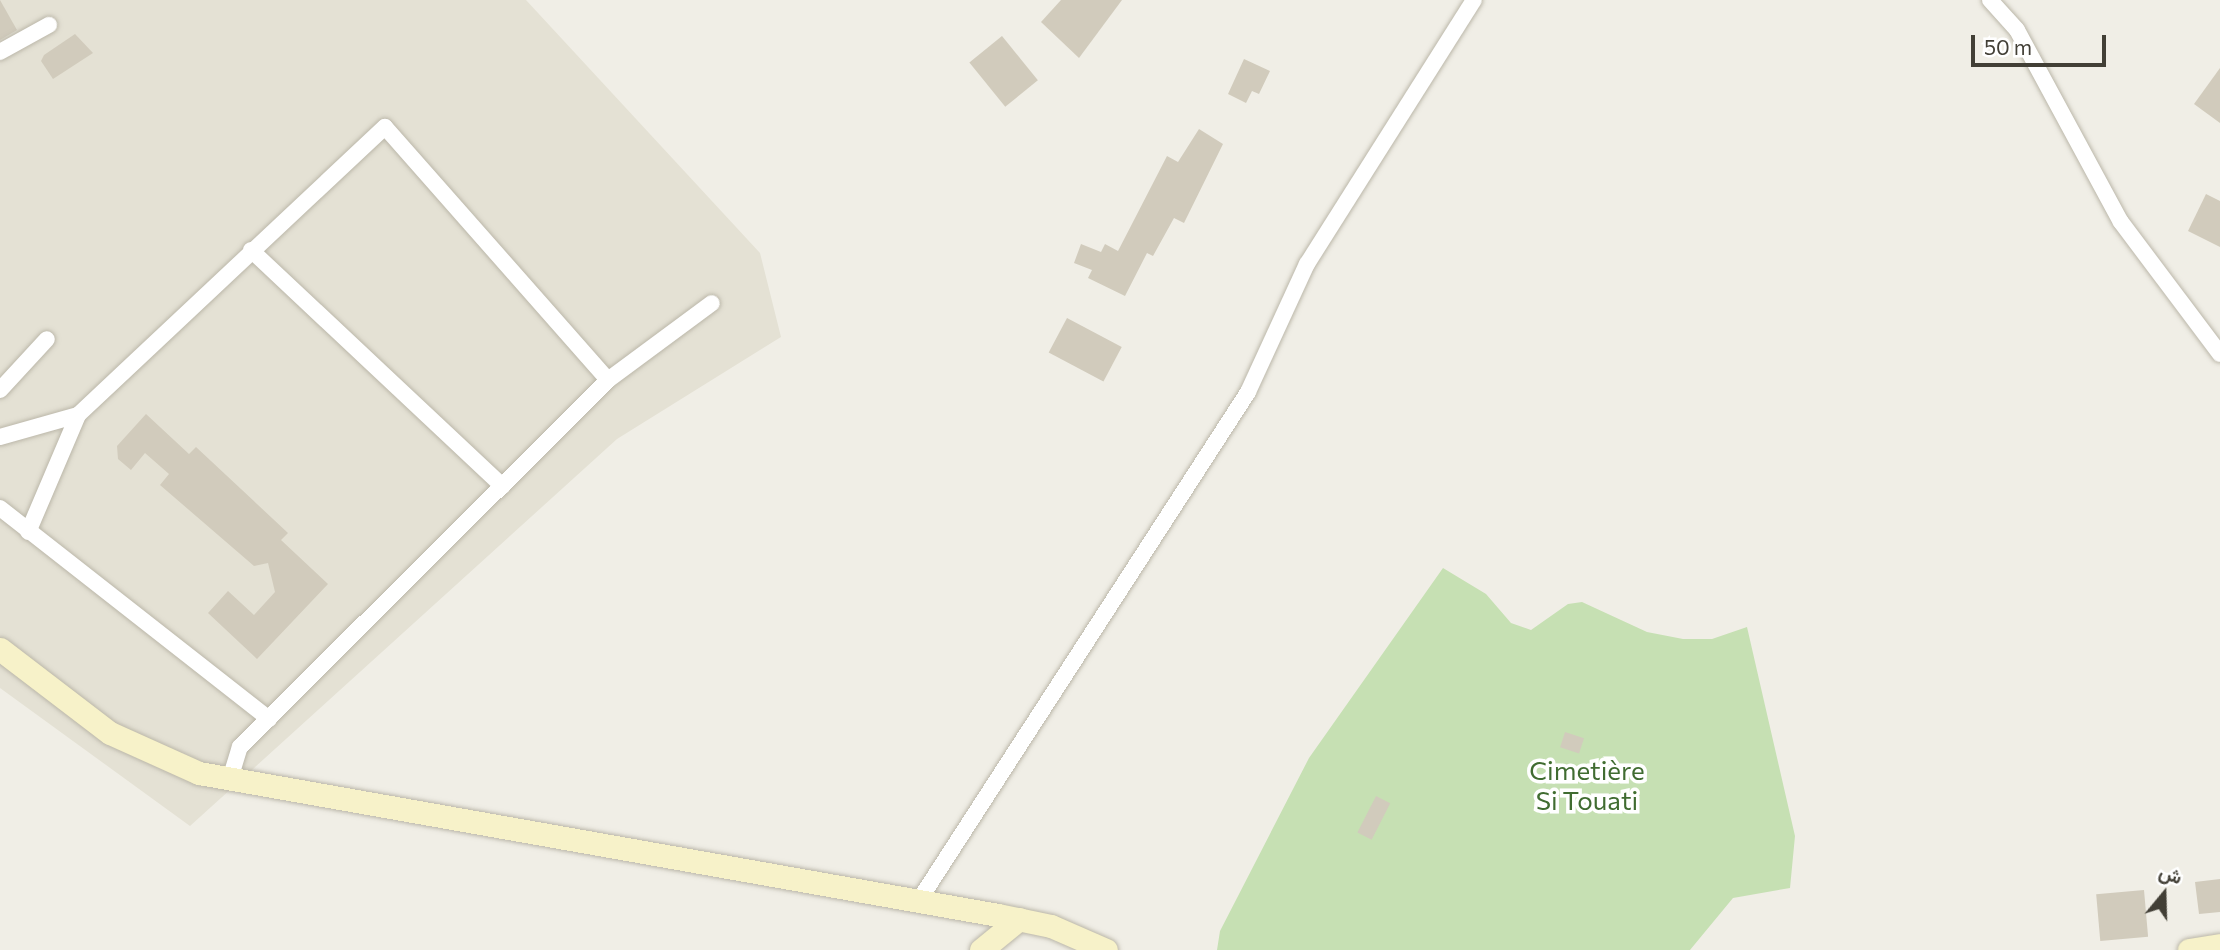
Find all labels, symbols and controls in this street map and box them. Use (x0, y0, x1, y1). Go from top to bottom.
scale bar (1975, 21, 2110, 65)
text: 50 m (1984, 34, 2032, 59)
park label: Cimetière Si Touati (1529, 754, 1645, 816)
north arrow (2129, 859, 2199, 929)
text: ش (2156, 859, 2186, 888)

